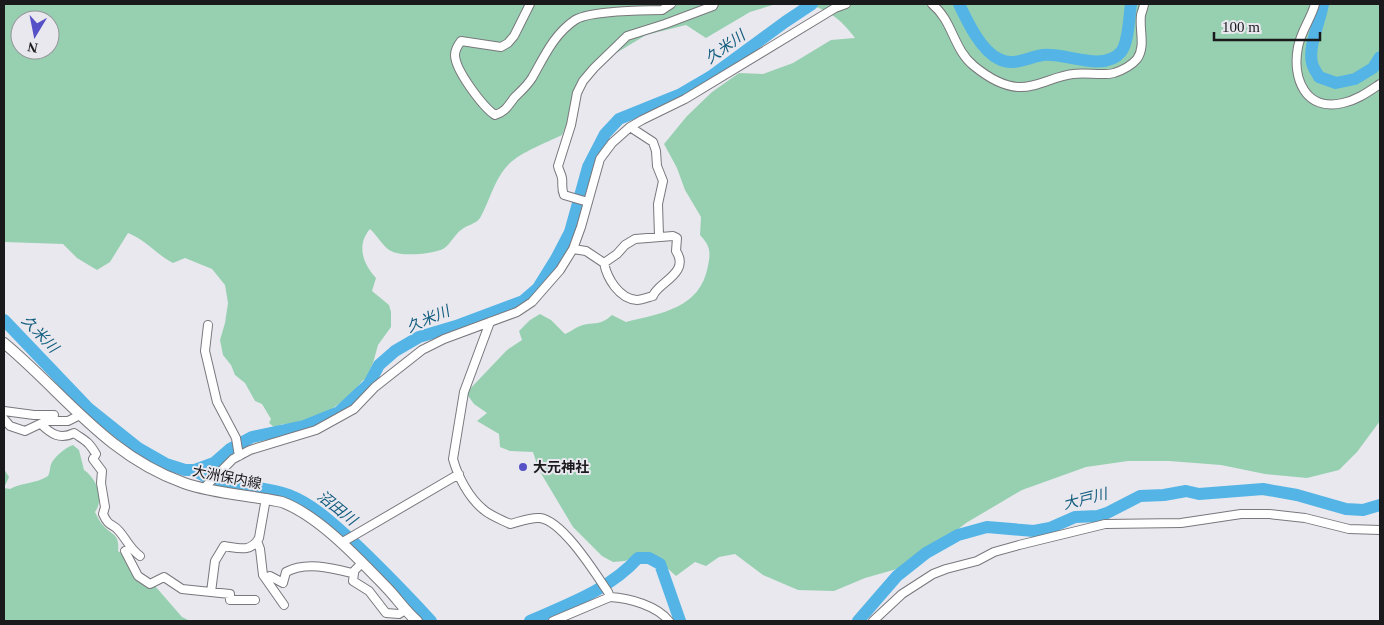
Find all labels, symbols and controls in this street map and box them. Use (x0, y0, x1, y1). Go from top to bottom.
north arrow (10, 10, 60, 60)
scale bar (1214, 10, 1320, 42)
text: 100 m (1222, 19, 1260, 35)
water label: 久米川 (702, 26, 750, 67)
text: N (27, 39, 39, 56)
water label: 久米川 (404, 302, 454, 335)
water label: 久米川 (19, 312, 63, 357)
place label: 大元神社 (533, 459, 589, 475)
marker: 大元神社 (517, 461, 529, 473)
street label: 大洲保内線 (191, 462, 263, 492)
water label: 大戸川 (1061, 485, 1111, 512)
water label: 沼田川 (314, 488, 361, 530)

